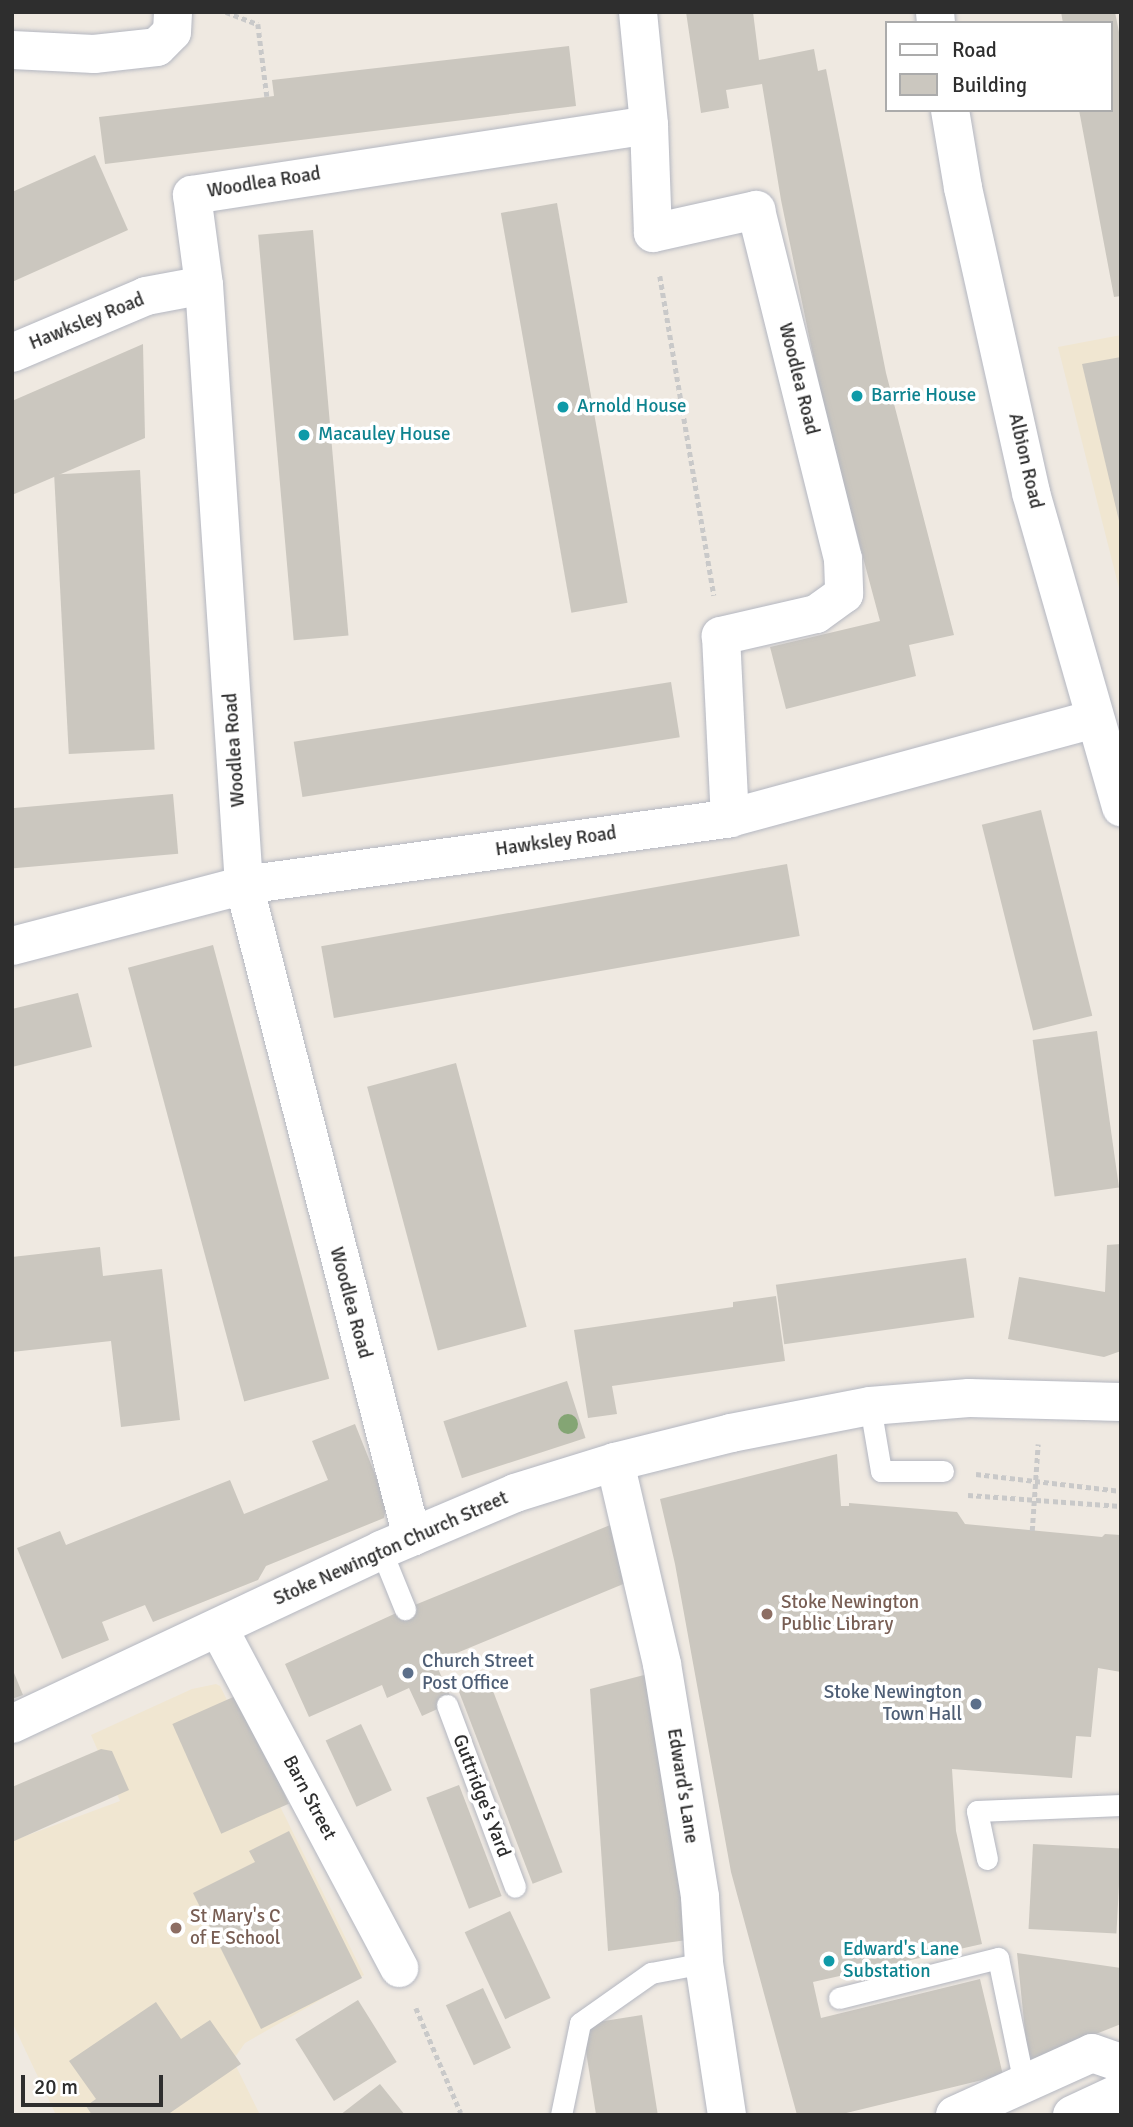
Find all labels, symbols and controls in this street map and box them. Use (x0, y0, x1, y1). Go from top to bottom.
legend (884, 21, 1112, 112)
text: Road (952, 37, 997, 63)
text: Building (952, 72, 1027, 98)
street label: Woodlea Road (206, 163, 322, 203)
street label: Hawksley Road (26, 289, 148, 355)
street label: Woodlea Road (773, 321, 823, 437)
place label: Barrie House (871, 385, 976, 407)
marker: Barrie House (849, 388, 865, 404)
place label: Arnold House (577, 396, 686, 418)
marker: Arnold House (555, 399, 571, 415)
street label: Albion Road (1003, 411, 1047, 511)
place label: Macauley House (318, 424, 451, 446)
marker: Macauley House (296, 427, 312, 443)
street label: Woodlea Road (220, 692, 250, 808)
street label: Hawksley Road (494, 822, 618, 862)
street label: Woodlea Road (324, 1245, 376, 1361)
street label: Stoke Newington Church Street (270, 1487, 512, 1611)
place label: Stoke Newington Public Library (781, 1592, 919, 1636)
marker: Stoke Newington Public Library (759, 1606, 775, 1622)
place label: Church Street Post Office (422, 1651, 534, 1695)
marker: Church Street Post Office (400, 1665, 416, 1681)
place label: Stoke Newington Town Hall (824, 1682, 962, 1726)
marker: Stoke Newington Town Hall (968, 1696, 984, 1712)
street label: Edward's Lane (662, 1727, 702, 1845)
street label: Guttridge's Yard (447, 1731, 515, 1861)
street label: Barn Street (277, 1752, 341, 1844)
place label: St Mary's C of E School (190, 1906, 281, 1950)
marker: St Mary's C of E School (168, 1920, 184, 1936)
place label: Edward's Lane Substation (843, 1939, 959, 1983)
marker: Edward's Lane Substation (821, 1953, 837, 1969)
scale bar (24, 2060, 166, 2104)
text: 20 m (34, 2074, 78, 2100)

